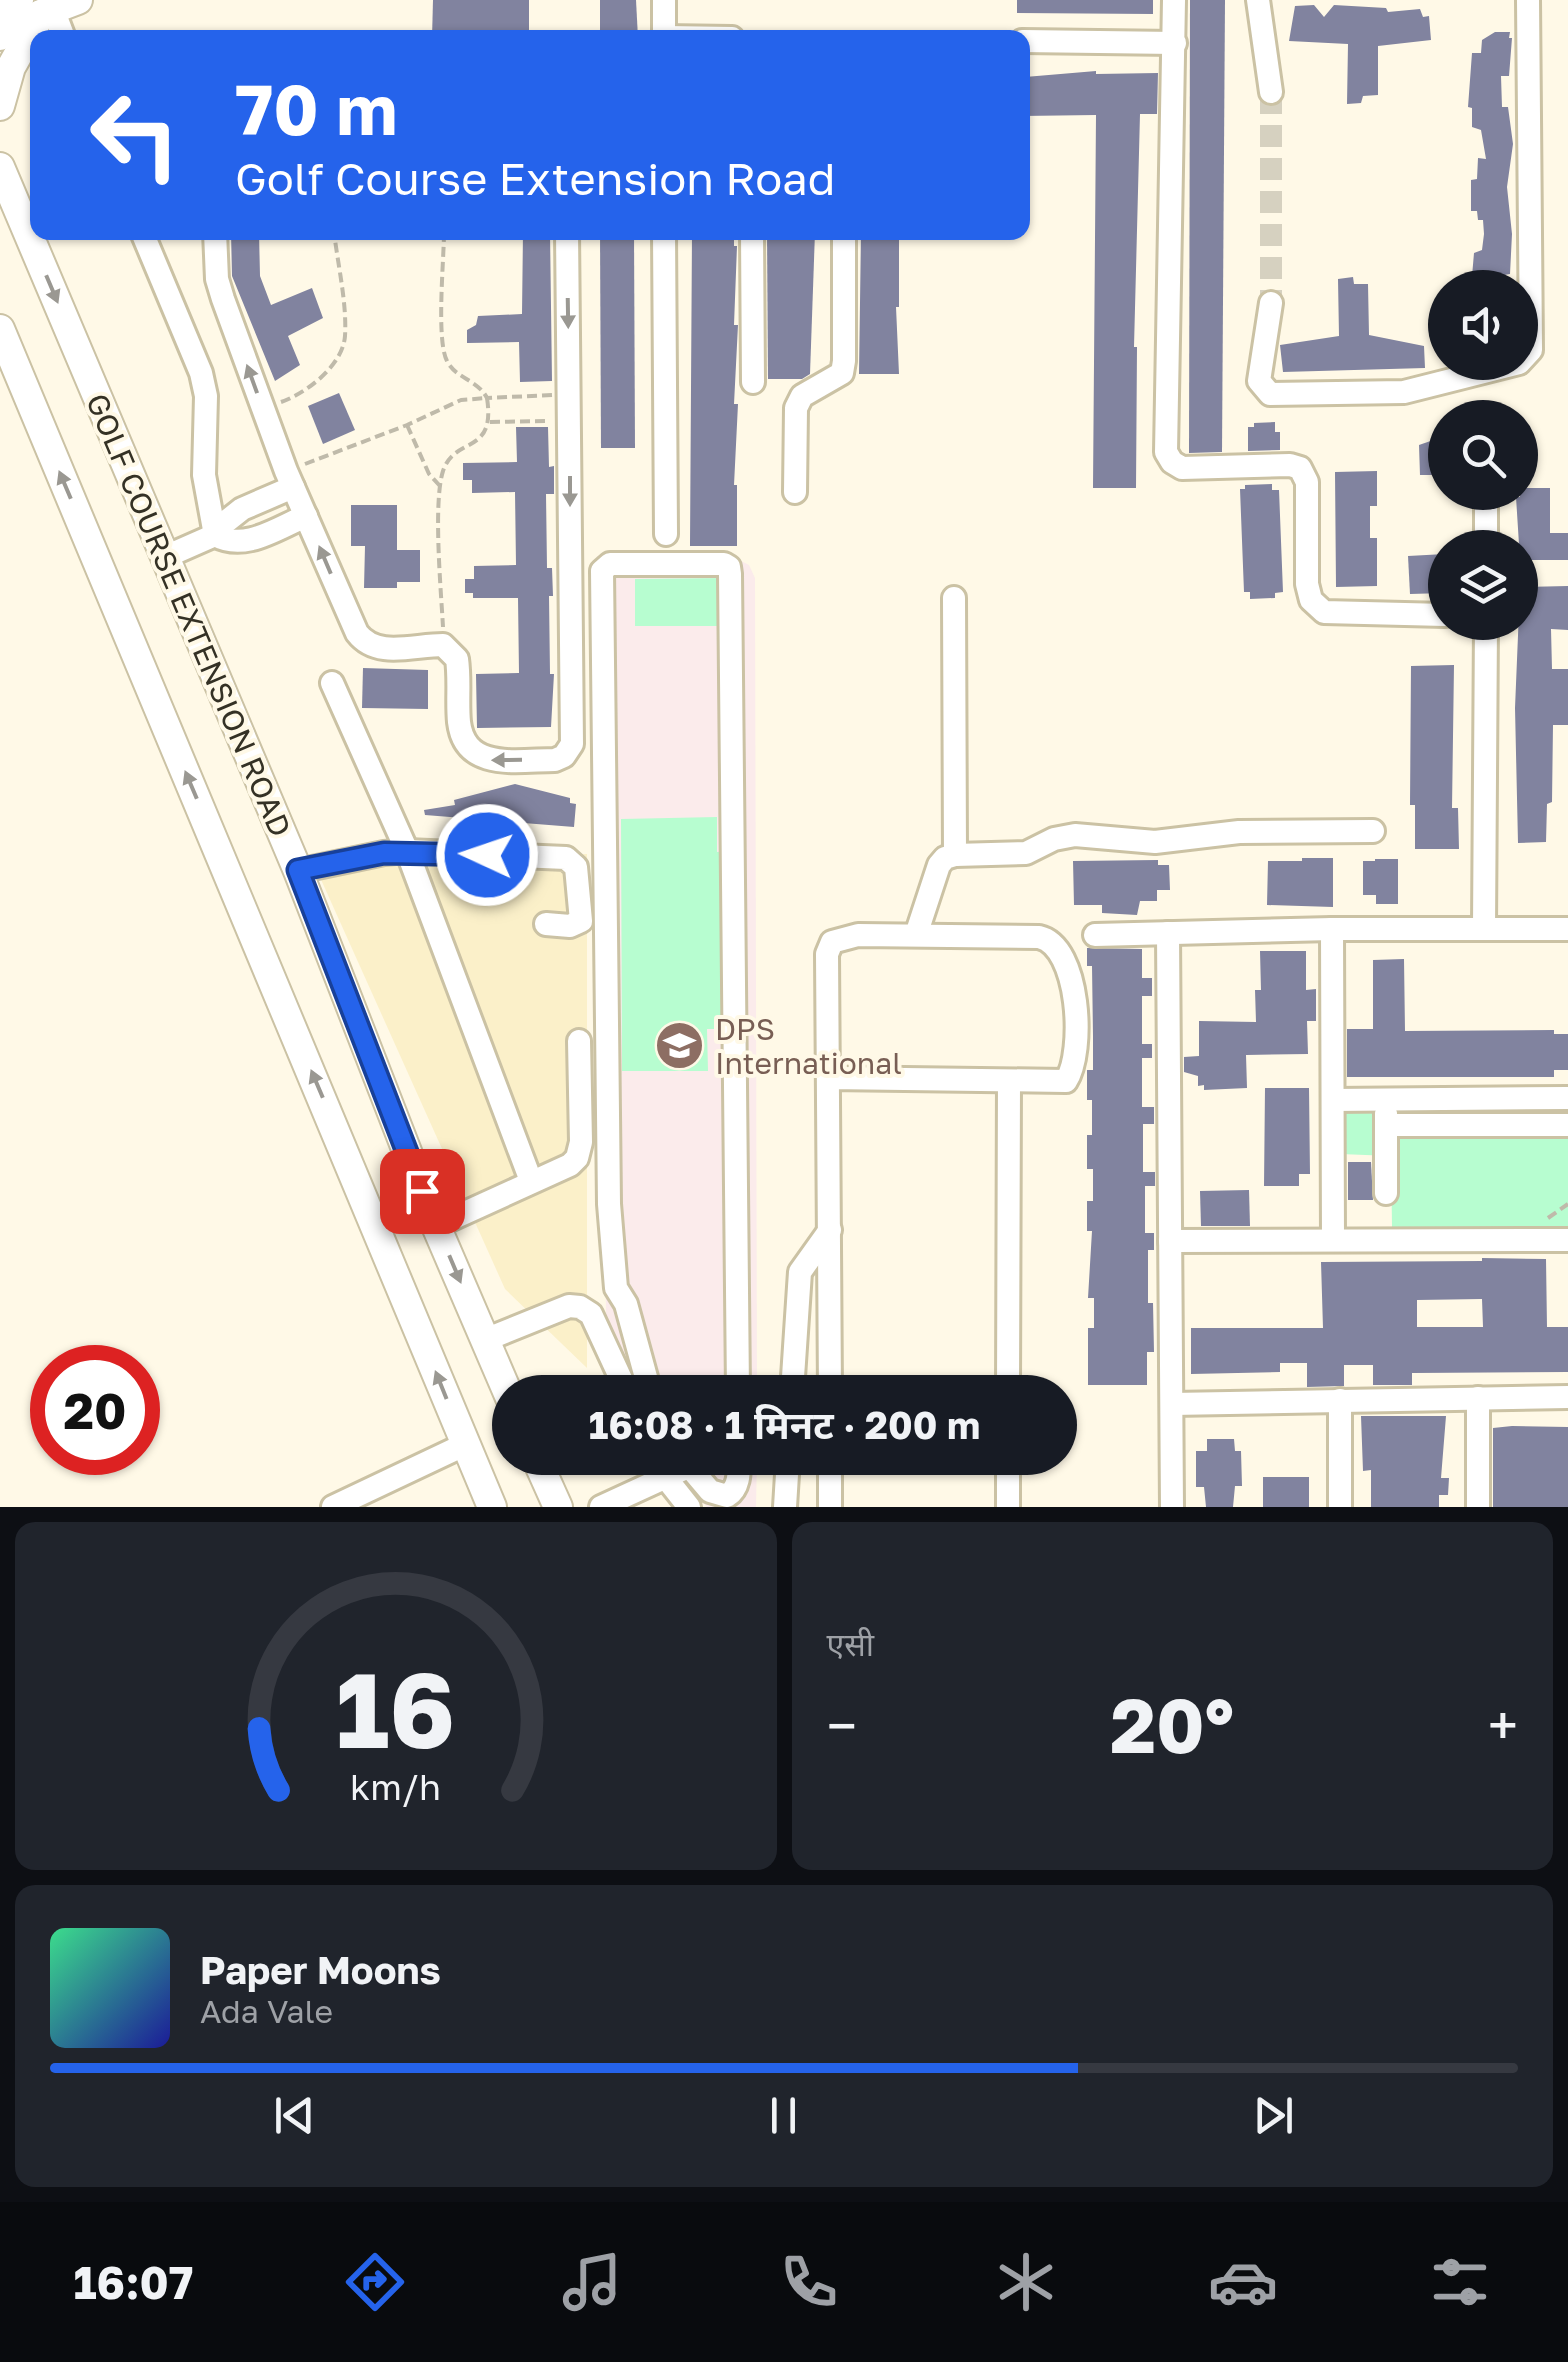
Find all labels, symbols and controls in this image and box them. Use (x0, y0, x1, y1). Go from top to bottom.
text: 70 m (235, 66, 397, 150)
icon: left (70, 70, 200, 200)
text: Golf Course Extension Road (235, 151, 835, 205)
map controls (1428, 270, 1538, 640)
button: sound (1428, 270, 1538, 380)
one-way arrow (44, 274, 60, 304)
one-way arrow (560, 298, 576, 330)
one-way arrow (244, 364, 259, 394)
street label: GOLF COURSE EXTENSION ROAD (79, 388, 299, 842)
button: search (1428, 400, 1538, 510)
one-way arrow (56, 470, 72, 500)
one-way arrow (562, 476, 578, 508)
button: layers (1428, 530, 1538, 640)
one-way arrow (317, 545, 333, 575)
one-way arrow (490, 752, 522, 768)
one-way arrow (183, 770, 199, 800)
position arrow (435, 803, 539, 907)
place label: DPS International (715, 1011, 902, 1081)
school or university icon: DPS International (654, 1020, 706, 1072)
one-way arrow (309, 1070, 325, 1099)
pin (380, 1149, 465, 1234)
icon: arrive (395, 1164, 450, 1219)
one-way arrow (447, 1254, 463, 1284)
speed limit sign: 20 (30, 1345, 160, 1475)
one-way arrow (433, 1369, 449, 1399)
text: 16:08 · 1 मिनट · 200 m (589, 1402, 980, 1447)
text: एसी (827, 1625, 874, 1663)
text: 16 (336, 1646, 456, 1771)
text: 20° (1110, 1679, 1234, 1770)
text: − (827, 1692, 857, 1758)
text: + (1488, 1692, 1518, 1758)
text: km/h (350, 1765, 441, 1808)
text: Paper Moons (200, 1947, 441, 1992)
text: Ada Vale (200, 1992, 333, 2030)
icon: previous (267, 2088, 322, 2143)
icon: pause (756, 2088, 811, 2143)
icon: next (1246, 2088, 1301, 2143)
icon: directions (340, 2247, 410, 2317)
icon: music (557, 2247, 627, 2317)
icon: phone (774, 2247, 844, 2317)
icon: climate (991, 2247, 1061, 2317)
icon: car (1208, 2247, 1278, 2317)
icon: filters (1425, 2247, 1495, 2317)
text: 16:07 (73, 2255, 193, 2309)

